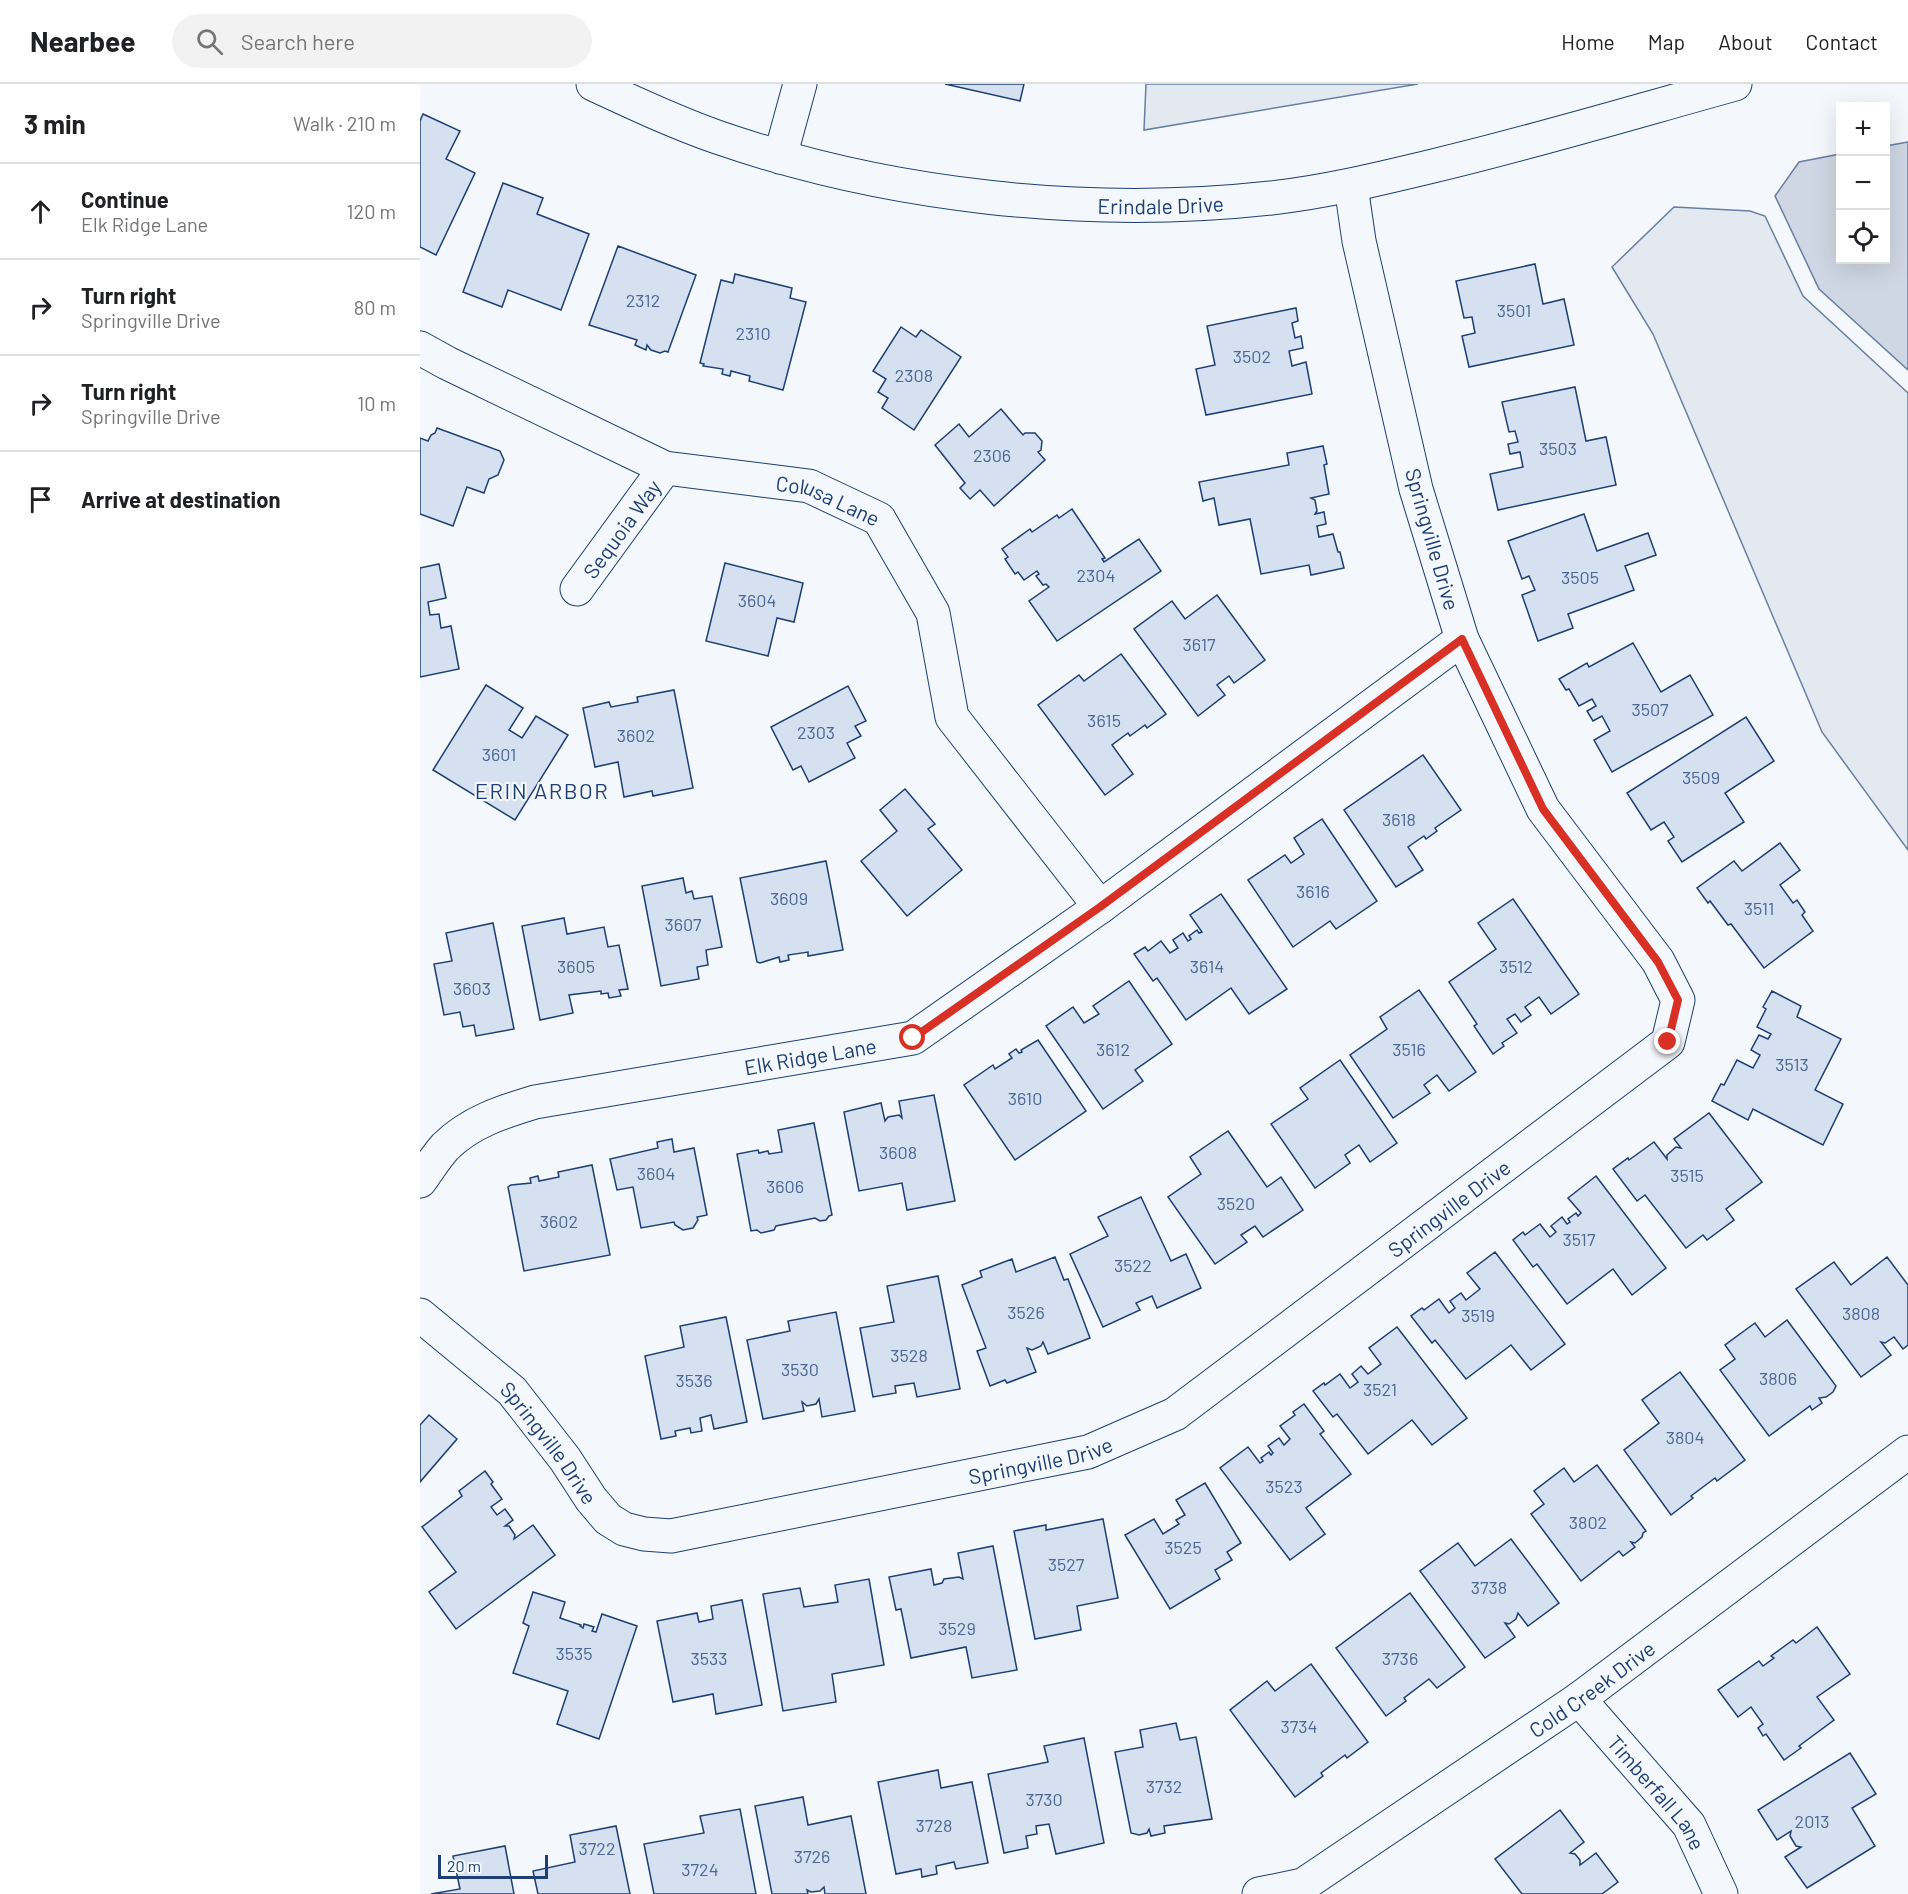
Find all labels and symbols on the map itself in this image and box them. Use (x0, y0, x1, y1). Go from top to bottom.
street label: Erindale Drive (1097, 190, 1225, 218)
house number: 2312 (626, 289, 660, 311)
house number: 3501 (1497, 299, 1531, 321)
house number: 2310 (735, 322, 771, 344)
house number: 3502 (1233, 345, 1271, 367)
house number: 2308 (895, 364, 933, 386)
house number: 3503 (1539, 437, 1577, 459)
house number: 2306 (973, 444, 1011, 466)
street label: Springville Drive (1401, 465, 1465, 613)
street label: Colusa Lane (775, 469, 884, 530)
street label: Sequoia Way (577, 474, 665, 583)
house number: 2304 (1077, 564, 1115, 586)
house number: 3505 (1561, 566, 1599, 588)
house number: 3604 (738, 589, 776, 611)
house number: 3617 (1182, 633, 1216, 655)
house number: 3507 (1631, 698, 1669, 720)
house number: 3615 (1087, 709, 1121, 731)
house number: 2303 (797, 721, 835, 743)
house number: 3602 (617, 724, 655, 746)
house number: 3601 (482, 743, 516, 765)
house number: 3509 (1682, 766, 1720, 788)
district label: ERIN ARBOR (475, 777, 609, 803)
house number: 3618 (1382, 808, 1416, 830)
house number: 3616 (1296, 880, 1330, 902)
house number: 3609 (770, 887, 808, 909)
house number: 3511 (1744, 897, 1774, 919)
house number: 3607 (664, 913, 702, 935)
house number: 3605 (557, 955, 595, 977)
house number: 3614 (1190, 955, 1224, 977)
house number: 3512 (1499, 955, 1533, 977)
house number: 3603 (453, 977, 491, 999)
route start (899, 1024, 925, 1050)
route end (1654, 1028, 1680, 1054)
street label: Elk Ridge Lane (742, 1032, 878, 1079)
house number: 3612 (1096, 1038, 1130, 1060)
house number: 3516 (1392, 1038, 1426, 1060)
house number: 3513 (1775, 1053, 1809, 1075)
house number: 3610 (1008, 1087, 1042, 1109)
house number: 3608 (879, 1141, 917, 1163)
street label: Springville Drive (1382, 1153, 1515, 1262)
house number: 3604 (637, 1162, 675, 1184)
house number: 3515 (1670, 1164, 1704, 1186)
house number: 3606 (766, 1175, 804, 1197)
house number: 3520 (1217, 1192, 1255, 1214)
house number: 3602 (540, 1210, 578, 1232)
house number: 3517 (1563, 1228, 1596, 1250)
house number: 3522 (1114, 1254, 1152, 1276)
house number: 3526 (1007, 1301, 1045, 1323)
house number: 3808 (1842, 1302, 1880, 1324)
house number: 3519 (1461, 1304, 1495, 1326)
house number: 3528 (890, 1344, 928, 1366)
house number: 3530 (781, 1358, 819, 1380)
house number: 3806 (1759, 1367, 1797, 1389)
house number: 3536 (675, 1369, 713, 1391)
street label: Springville Drive (497, 1375, 603, 1508)
house number: 3521 (1363, 1378, 1397, 1400)
house number: 3804 (1666, 1426, 1704, 1448)
street label: Springville Drive (966, 1431, 1116, 1488)
house number: 3523 (1265, 1475, 1303, 1497)
house number: 3802 (1569, 1511, 1607, 1533)
house number: 3525 (1164, 1536, 1202, 1558)
house number: 3527 (1048, 1553, 1085, 1575)
house number: 3738 (1471, 1576, 1507, 1598)
house number: 3529 (938, 1617, 976, 1639)
street label: Cold Creek Drive (1524, 1635, 1659, 1742)
house number: 3535 (555, 1642, 593, 1664)
house number: 3533 (690, 1647, 728, 1669)
house number: 3736 (1382, 1647, 1418, 1669)
house number: 3734 (1281, 1715, 1317, 1737)
street label: Timberfall Lane (1603, 1729, 1711, 1853)
house number: 3732 (1146, 1775, 1182, 1797)
house number: 3730 (1025, 1788, 1063, 1810)
house number: 2013 (1795, 1810, 1829, 1832)
house number: 3728 (916, 1814, 952, 1836)
house number: 3722 (578, 1837, 616, 1859)
house number: 3726 (794, 1845, 830, 1867)
scale bar (438, 1852, 548, 1880)
house number: 3724 (681, 1858, 719, 1880)

